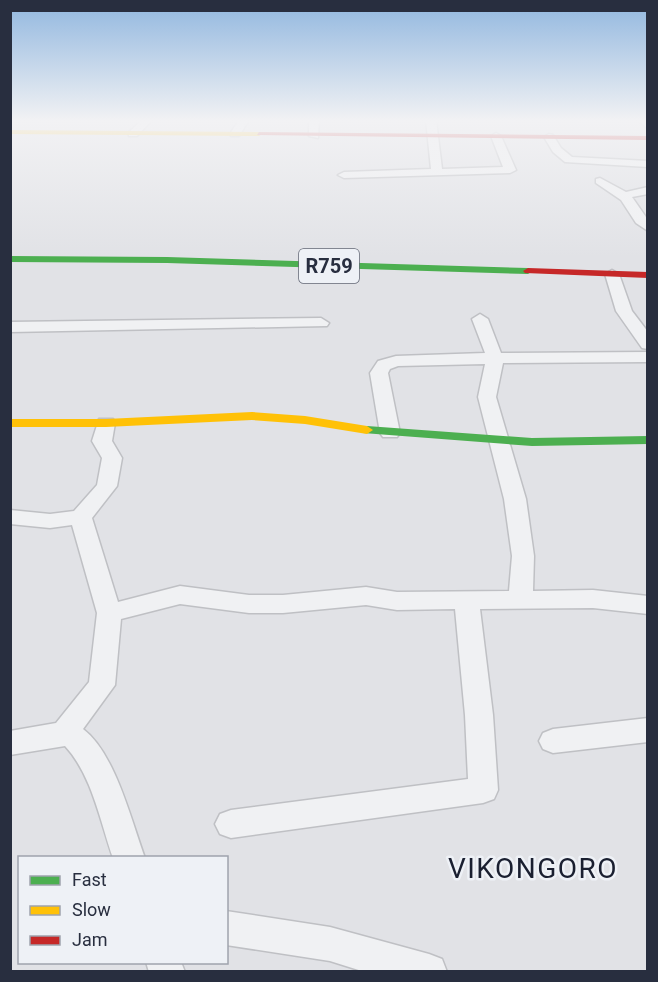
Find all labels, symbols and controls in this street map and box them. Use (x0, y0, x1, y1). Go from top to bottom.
road number: R759 (299, 249, 359, 283)
district label: VIKONGORO (448, 852, 618, 885)
legend (18, 856, 228, 964)
text: Fast (72, 869, 107, 890)
text: Slow (72, 899, 111, 920)
text: Jam (72, 929, 108, 950)

